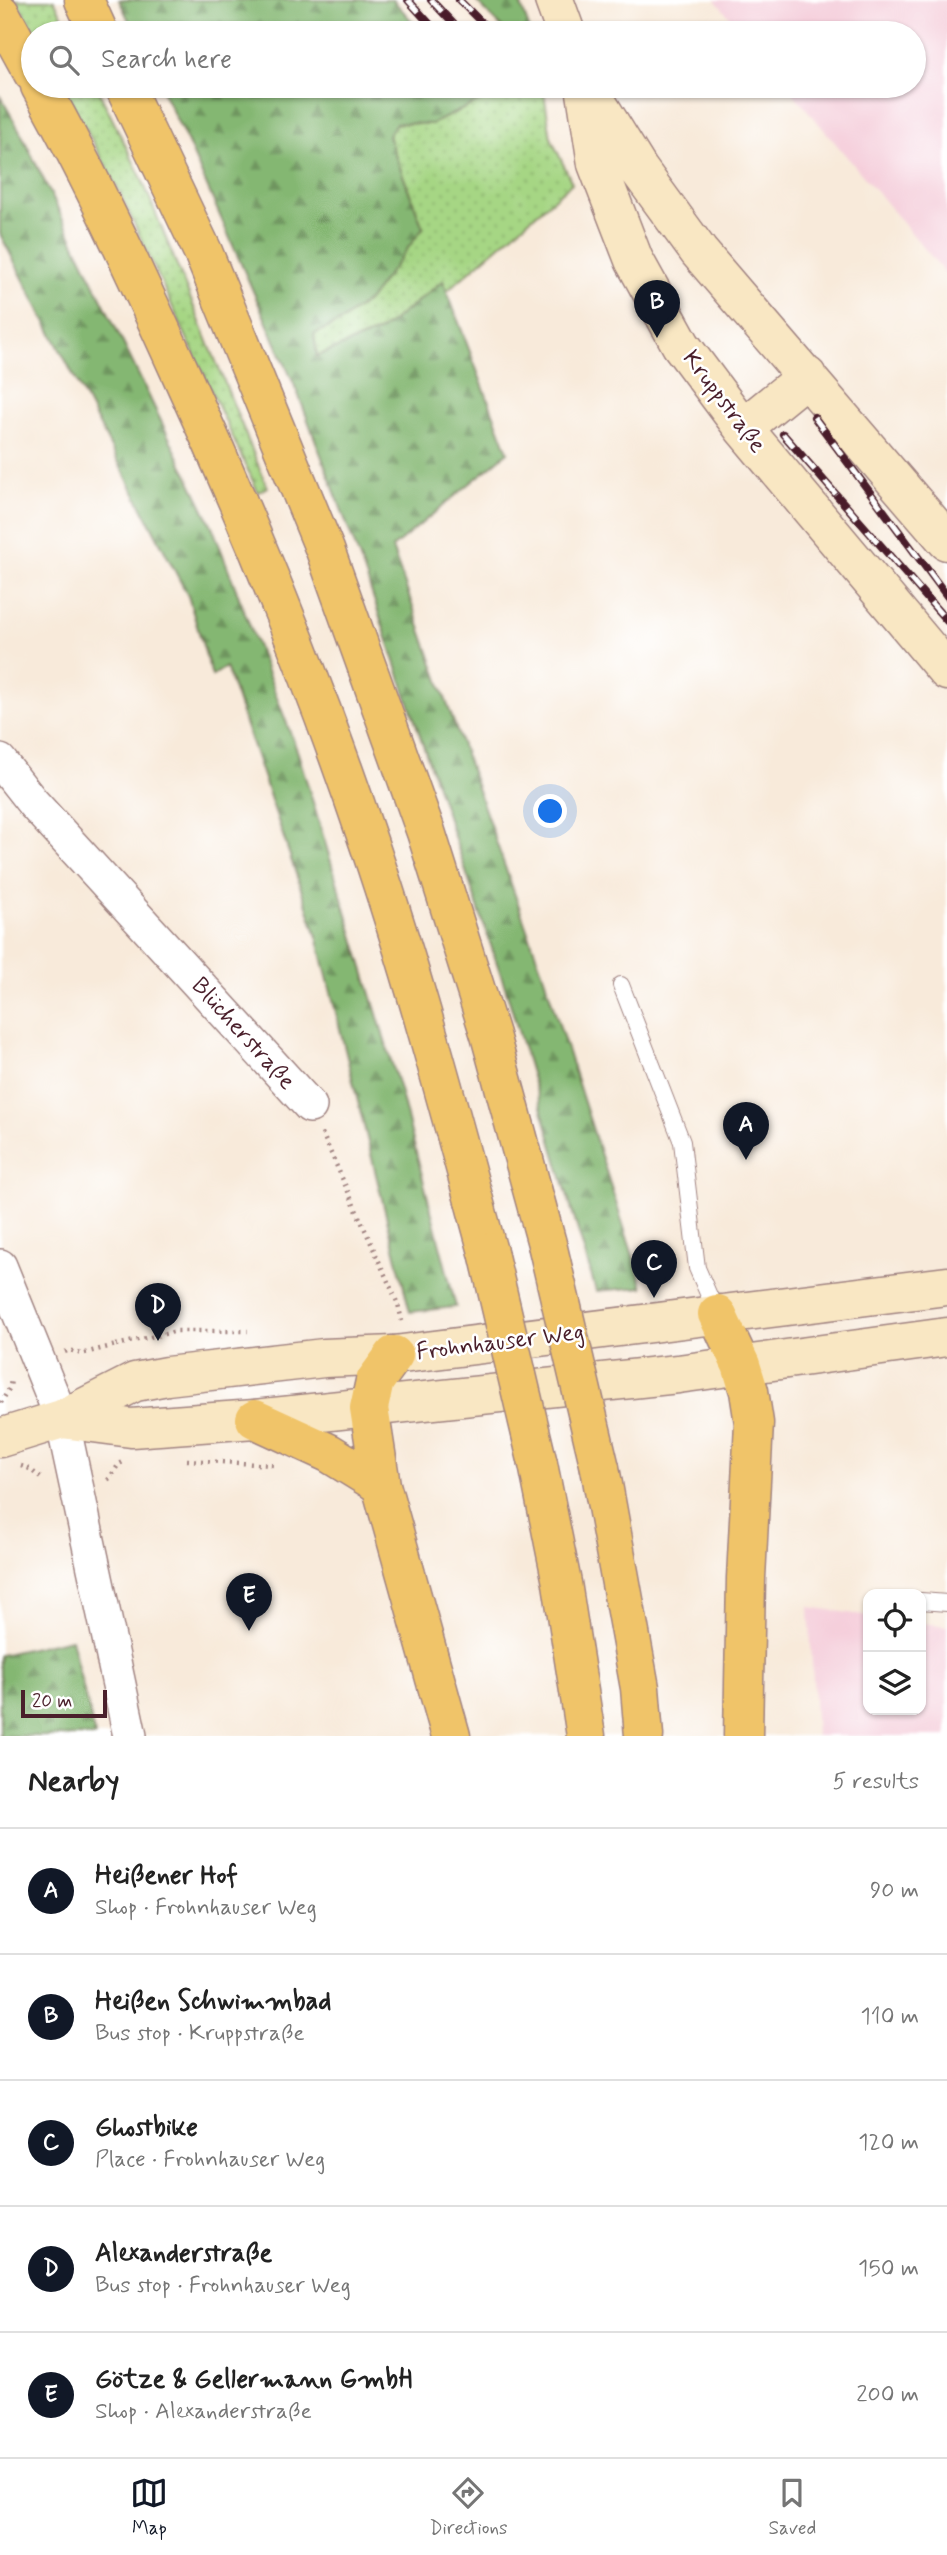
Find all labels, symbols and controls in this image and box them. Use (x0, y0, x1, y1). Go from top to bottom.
search box (21, 21, 926, 98)
icon: search (45, 41, 83, 79)
text: Search here (101, 43, 232, 77)
pin: B (634, 280, 680, 338)
street label: Kruppstraße (675, 344, 773, 460)
your location (533, 794, 567, 828)
street label: Blücherstraße (184, 971, 302, 1097)
pin: A (723, 1102, 769, 1160)
pin: C (631, 1240, 677, 1298)
pin: D (135, 1283, 181, 1341)
street label: Frohnhauser Weg (414, 1317, 586, 1368)
pin: E (226, 1573, 272, 1631)
map controls (863, 1589, 926, 1715)
button: locate (863, 1589, 926, 1652)
button: layers (863, 1652, 926, 1715)
scale bar (21, 1687, 107, 1719)
text: 20 m (32, 1689, 72, 1714)
text: Nearby (28, 1762, 119, 1801)
text: 5 results (833, 1767, 919, 1797)
text: Heißener Hof (95, 1859, 238, 1893)
text: A (43, 1876, 59, 1906)
text: 90 m (870, 1876, 919, 1906)
text: Shop · Frohnhauser Weg (95, 1893, 317, 1923)
text: Heißen Schwimmbad (95, 1985, 331, 2019)
text: B (44, 2002, 58, 2032)
text: 110 m (860, 2002, 919, 2032)
text: Bus stop · Kruppstraße (95, 2019, 305, 2049)
text: Ghostbike (95, 2111, 198, 2145)
text: C (43, 2128, 59, 2158)
text: 120 m (858, 2128, 919, 2158)
text: Place · Frohnhauser Weg (95, 2145, 325, 2175)
text: Alexanderstraße (95, 2237, 272, 2271)
text: D (43, 2254, 59, 2284)
text: 150 m (858, 2254, 919, 2284)
text: Bus stop · Frohnhauser Weg (95, 2271, 351, 2301)
text: Götze & Gellermann GmbH (95, 2363, 412, 2397)
text: E (44, 2380, 58, 2410)
text: 200 m (856, 2380, 919, 2410)
text: Shop · Alexanderstraße (95, 2397, 312, 2427)
tab: Map (130, 2474, 168, 2541)
tab: Directions (429, 2474, 508, 2541)
tab: Saved (768, 2474, 816, 2541)

